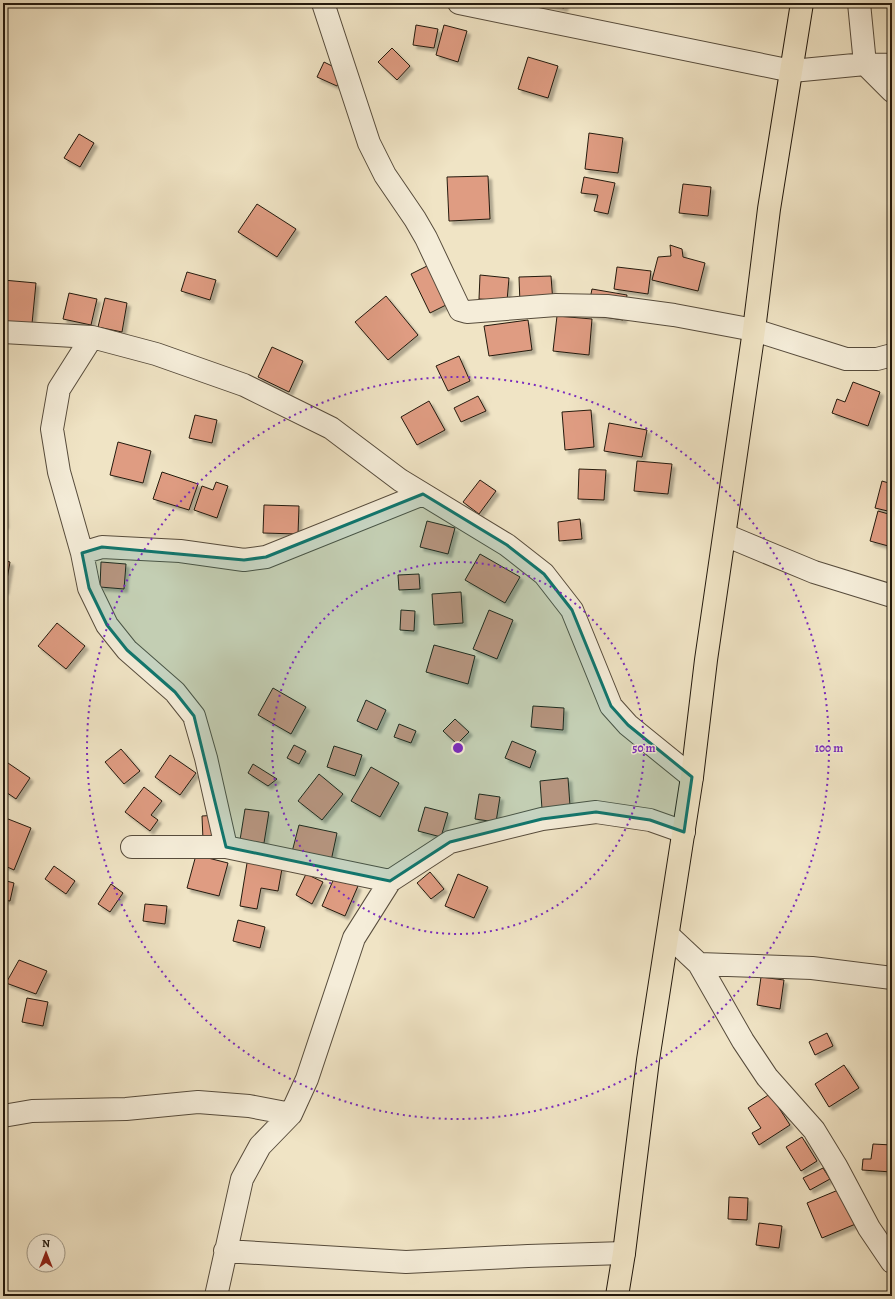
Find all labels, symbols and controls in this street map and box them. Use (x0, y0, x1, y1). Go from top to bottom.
text: 50 m (632, 740, 656, 756)
text: 100 m (815, 740, 843, 756)
centre of rings (451, 741, 465, 755)
north arrow (26, 1233, 66, 1273)
text: N (42, 1236, 50, 1251)

